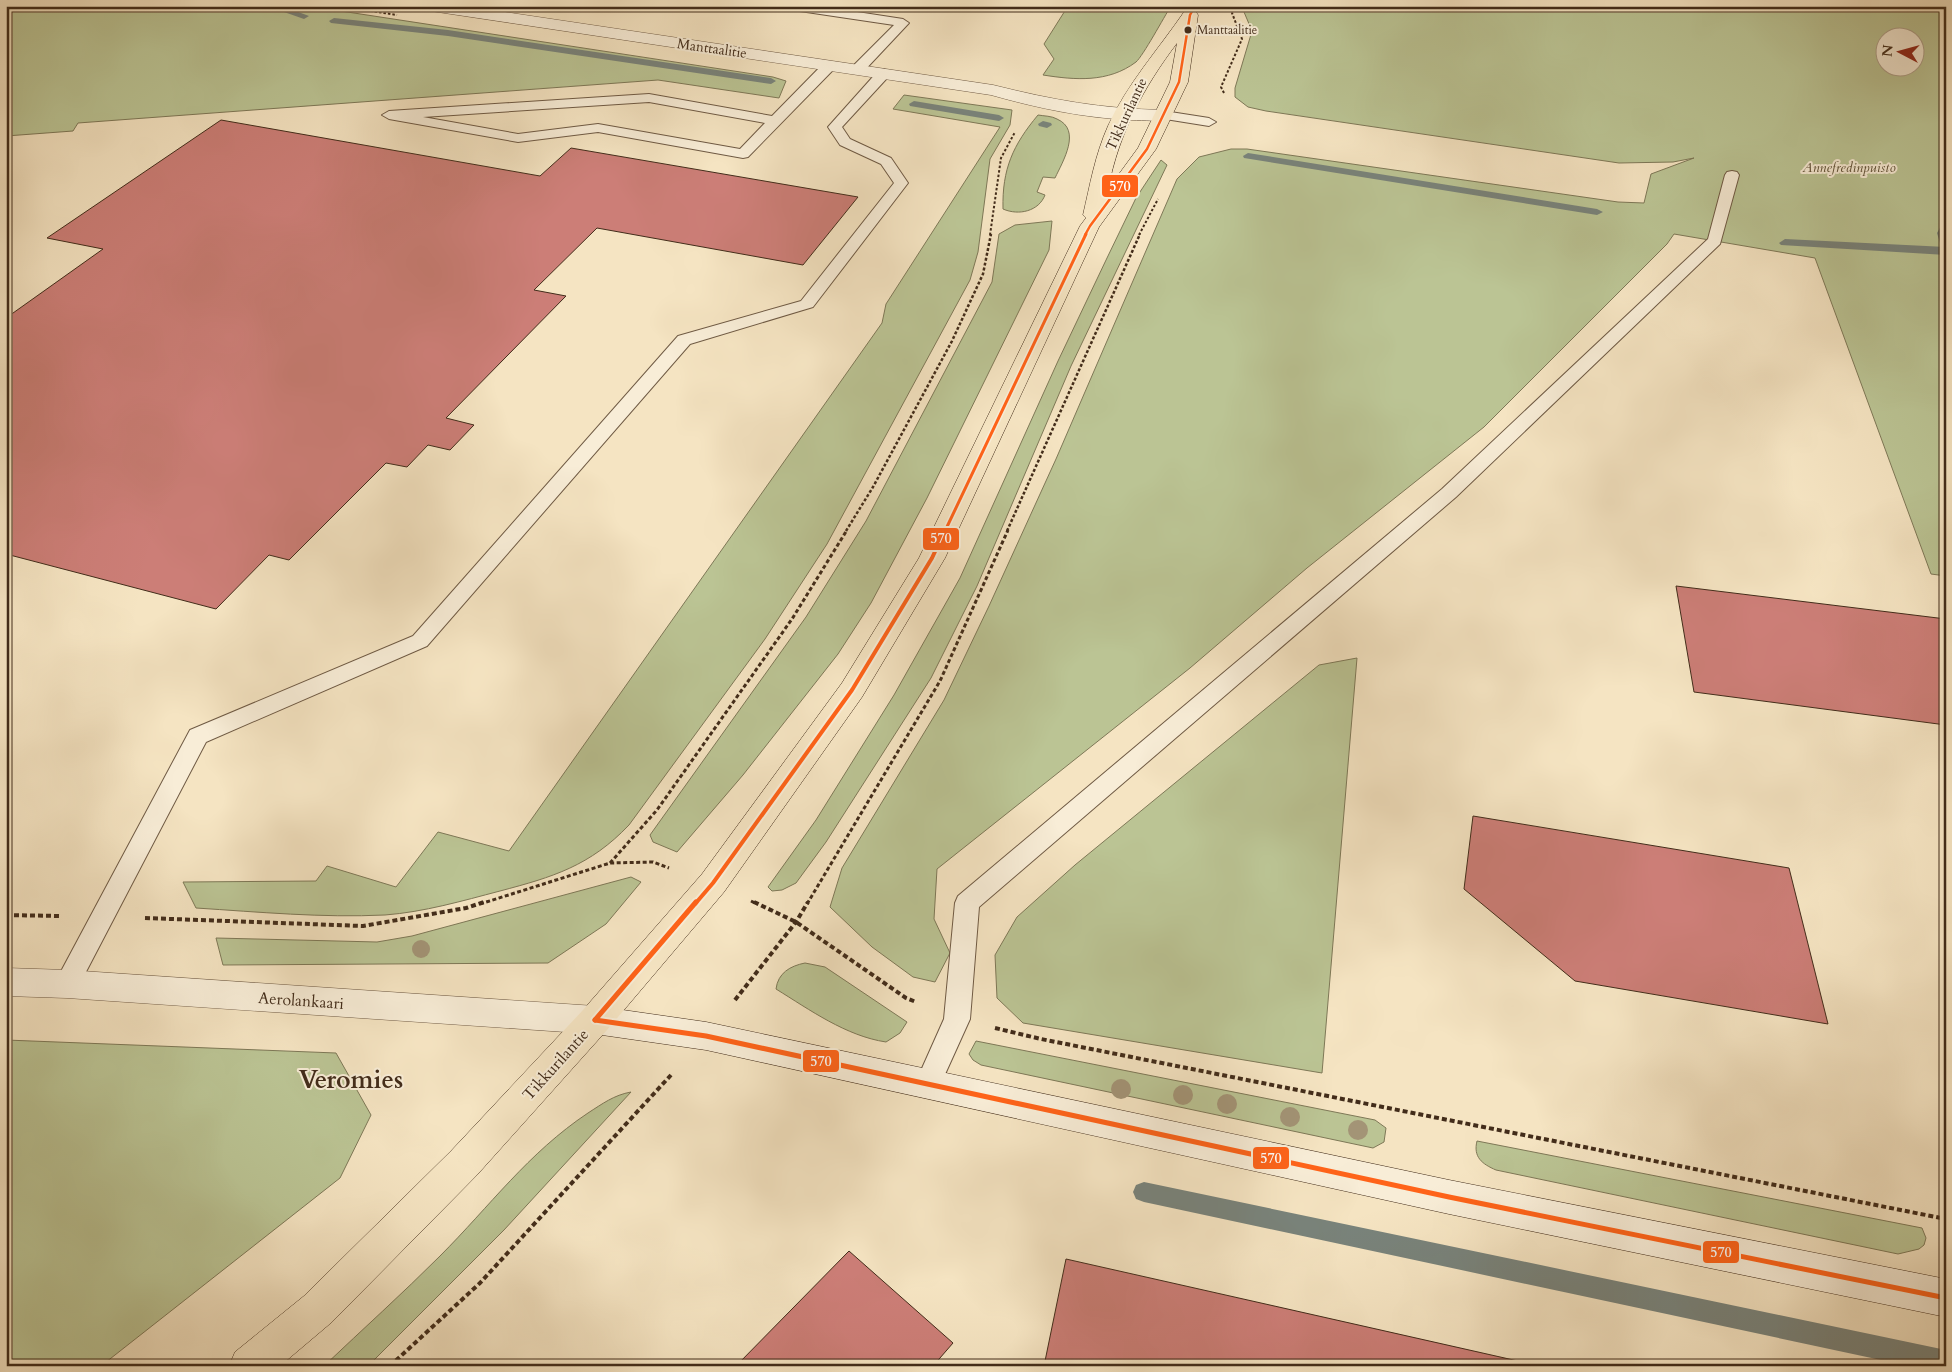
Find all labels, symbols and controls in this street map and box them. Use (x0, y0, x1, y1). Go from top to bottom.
place label: Manttaalitie (1197, 22, 1257, 38)
marker: Manttaalitie (1183, 25, 1193, 35)
north arrow (1874, 28, 1924, 78)
street label: Manttaalitie (676, 34, 748, 63)
text: N (1877, 44, 1898, 58)
street label: Tikkurilantie (1101, 75, 1152, 154)
park label: Annefredinpuisto (1801, 158, 1896, 177)
line badge: 570 (1101, 174, 1139, 198)
text: 570 (1109, 177, 1131, 196)
line badge: 570 (922, 527, 960, 551)
text: 570 (930, 529, 952, 548)
street label: Aerolankaari (257, 987, 345, 1015)
street label: Tikkurilantie (518, 1024, 594, 1105)
line badge: 570 (802, 1049, 840, 1073)
text: 570 (810, 1052, 832, 1071)
district label: Veromies (299, 1063, 403, 1097)
line badge: 570 (1252, 1146, 1290, 1170)
text: 570 (1260, 1149, 1282, 1168)
line badge: 570 (1702, 1240, 1740, 1264)
text: 570 (1710, 1243, 1732, 1262)

